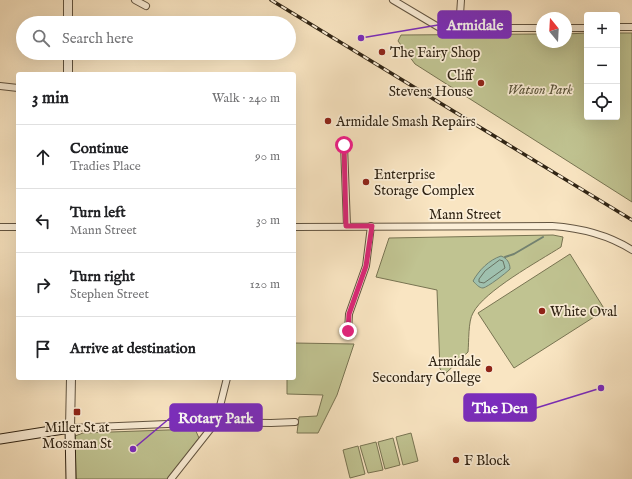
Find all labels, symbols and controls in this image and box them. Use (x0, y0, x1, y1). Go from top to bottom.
callout: Armidale (438, 11, 511, 38)
north arrow (536, 12, 572, 48)
map controls (584, 12, 620, 120)
button: + (584, 12, 620, 48)
search box (16, 16, 296, 60)
text: Armidale (446, 16, 503, 35)
icon: search (30, 27, 52, 49)
text: Search here (62, 29, 133, 48)
place label: The Fairy Shop (390, 44, 481, 62)
marker: The Fairy Shop (377, 47, 387, 57)
button: − (584, 48, 620, 84)
place label: Cliff Stevens House (389, 67, 475, 101)
marker: Cliff Stevens House (476, 78, 486, 88)
park label: Watson Park (507, 81, 573, 99)
button: locate (584, 84, 620, 120)
text: 3 min (32, 88, 69, 109)
text: Walk · 240 m (212, 90, 280, 107)
place label: Armidale Smash Repairs (335, 113, 476, 131)
marker: Armidale Smash Repairs (323, 116, 333, 126)
route start (335, 136, 353, 154)
text: Continue (70, 139, 128, 158)
icon: ahead (32, 146, 54, 168)
text: 90 m (255, 148, 280, 165)
text: Tradies Place (70, 158, 141, 175)
place label: Enterprise Storage Complex (374, 166, 475, 200)
marker: Enterprise Storage Complex (361, 177, 371, 187)
text: Turn left (70, 203, 126, 222)
street label: Mann Street (429, 206, 501, 224)
icon: left (32, 210, 54, 232)
text: 30 m (256, 212, 280, 229)
text: Mann Street (70, 222, 137, 239)
text: Turn right (70, 267, 135, 286)
icon: right (32, 274, 54, 296)
text: 120 m (250, 276, 280, 293)
text: Stephen Street (70, 286, 149, 303)
place label: White Oval (550, 303, 617, 321)
marker: White Oval (537, 306, 547, 316)
route end (339, 322, 357, 340)
icon: arrive (32, 338, 54, 360)
text: Arrive at destination (70, 339, 196, 358)
place label: Armidale Secondary College (372, 353, 482, 387)
marker: Armidale Secondary College (484, 364, 494, 374)
callout: The Den (464, 394, 536, 421)
text: The Den (471, 399, 528, 418)
callout: Rotary Park (170, 404, 262, 431)
marker: Miller St at Mossman St (72, 407, 82, 417)
text: Rotary Park (178, 409, 255, 428)
place label: Miller St at Mossman St (42, 419, 112, 453)
place label: F Block (464, 452, 511, 470)
marker: F Block (451, 455, 461, 465)

